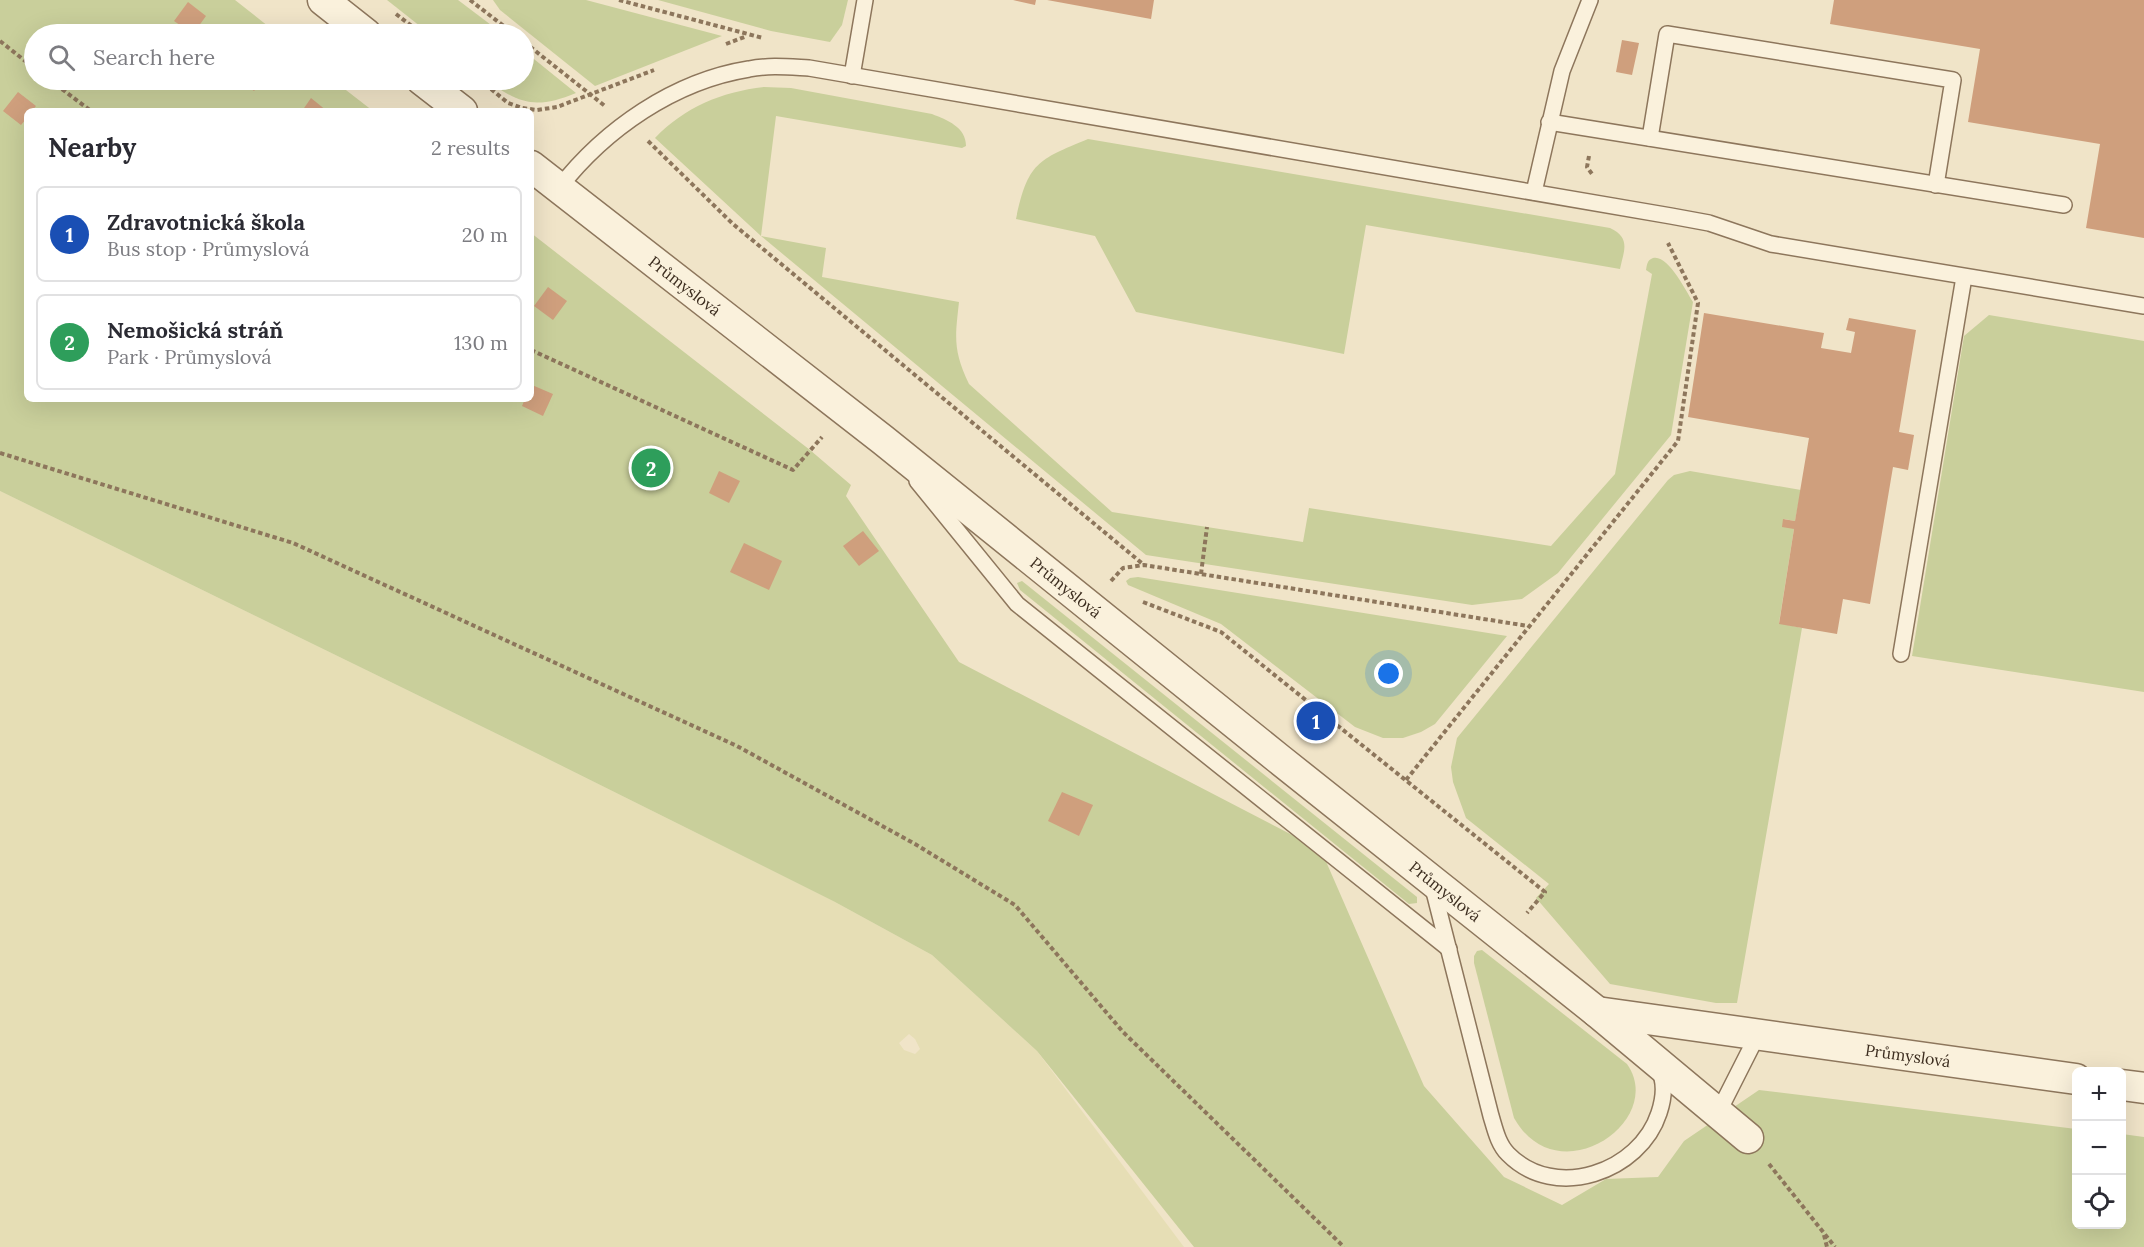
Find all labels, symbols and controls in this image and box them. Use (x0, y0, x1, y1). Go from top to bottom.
search box (24, 24, 534, 90)
icon: search (45, 41, 78, 74)
text: Search here (93, 43, 215, 71)
text: Nearby (48, 131, 136, 164)
text: 2 results (431, 135, 510, 160)
text: Zdravotnická škola (107, 208, 305, 236)
text: 1 (65, 222, 74, 247)
text: 20 m (462, 222, 508, 247)
text: Bus stop · Průmyslová (107, 236, 309, 261)
street label: Průmyslová (645, 251, 725, 320)
text: Nemošická stráň (107, 316, 283, 344)
text: 2 (64, 330, 75, 355)
text: 130 m (454, 330, 508, 355)
text: Park · Průmyslová (107, 344, 272, 369)
pin: 2 (632, 446, 670, 490)
street label: Průmyslová (1026, 553, 1106, 622)
your location (1374, 659, 1403, 688)
pin: 1 (1296, 698, 1336, 744)
street label: Průmyslová (1405, 857, 1485, 926)
street label: Průmyslová (1864, 1040, 1952, 1071)
map controls (2072, 1067, 2126, 1229)
button: + (2072, 1067, 2126, 1121)
button: − (2072, 1121, 2126, 1175)
button: locate (2072, 1175, 2126, 1229)

